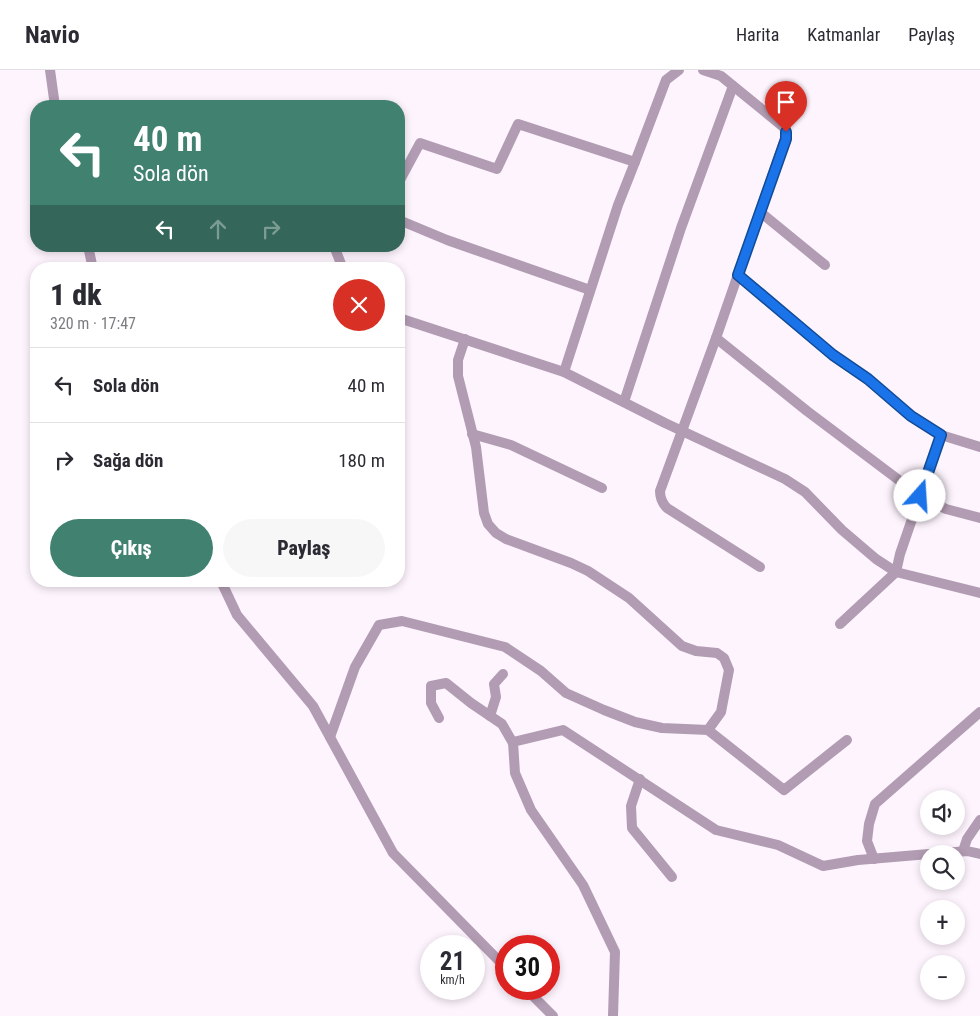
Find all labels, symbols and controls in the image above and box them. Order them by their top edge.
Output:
text: Navio [25,21,80,49]
text: Harita [736,24,779,45]
text: Katmanlar [807,24,880,45]
text: Paylaş [908,24,955,45]
pin [765,81,807,132]
icon: arrive [772,88,800,116]
text: 40 m [133,119,202,160]
icon: left [50,120,115,185]
text: Sola dön [133,161,209,186]
icon: left [151,215,179,243]
icon: ahead [204,215,232,243]
icon: right [257,215,285,243]
text: 1 dk [50,277,102,312]
button: close [333,279,385,331]
text: 320 m · 17:47 [50,314,136,333]
icon: left [50,371,78,399]
text: Sola dön [93,374,159,397]
text: 40 m [348,374,385,397]
icon: right [50,446,78,474]
text: Sağa dön [93,449,163,472]
text: 180 m [338,449,385,472]
position arrow [893,469,945,521]
button: Çıkış [50,519,213,577]
button: Paylaş [223,519,385,577]
map controls [920,790,965,1000]
button: sound [920,790,965,835]
button: search [920,845,965,890]
button: + [920,900,965,945]
speed limit sign: 30 [495,935,560,1000]
text: 21 [440,947,465,976]
button: − [920,955,965,1000]
text: km/h [440,973,465,987]

